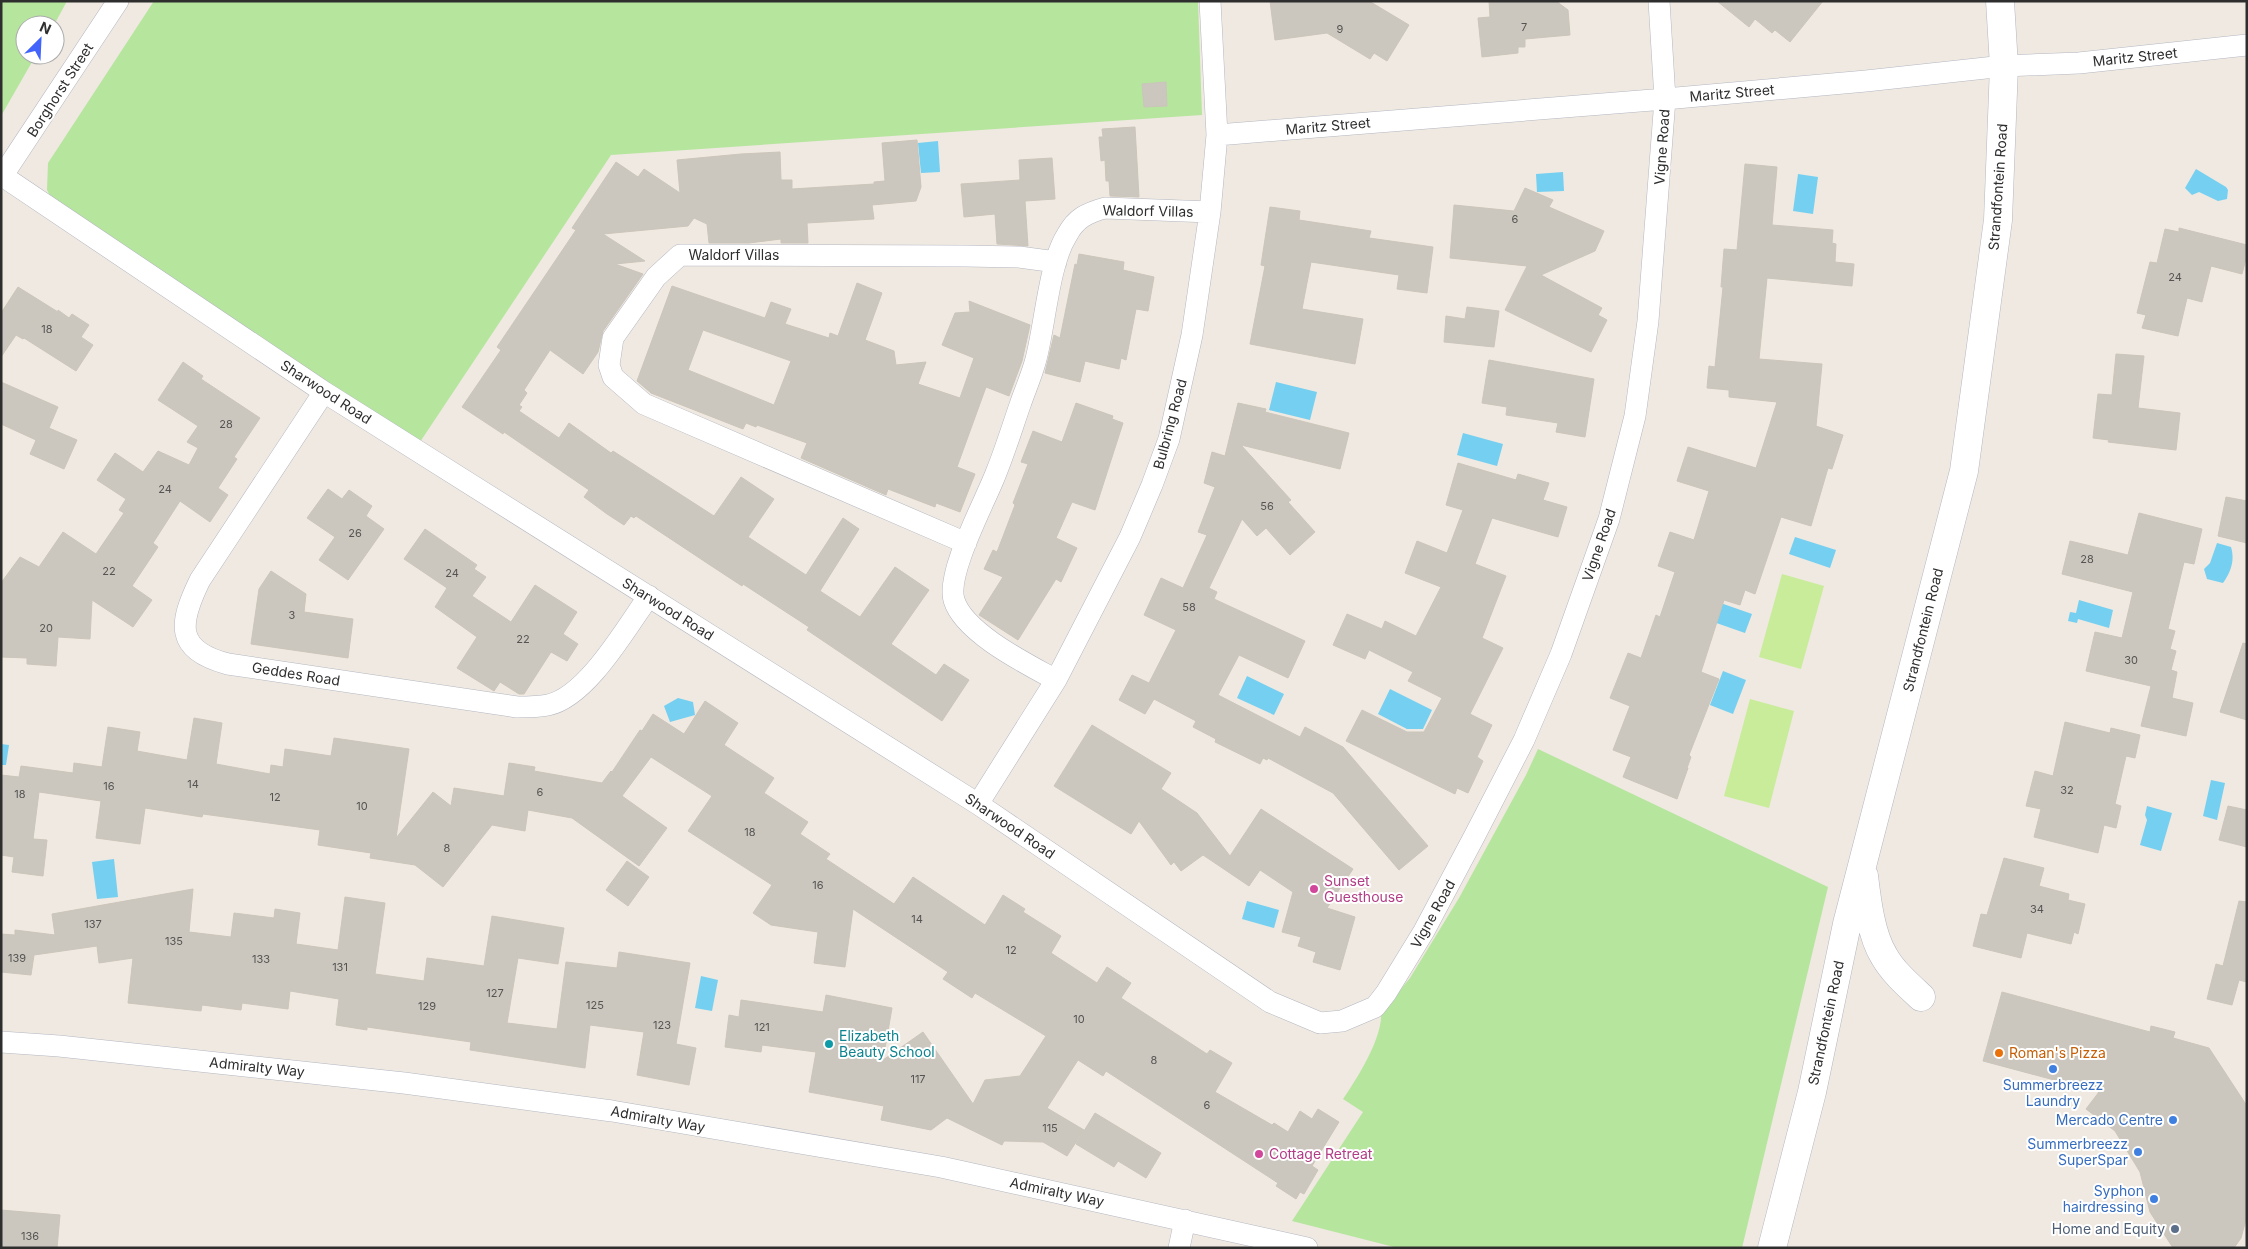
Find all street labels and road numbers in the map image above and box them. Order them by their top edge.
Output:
street label: Borghorst Street [23,39,96,140]
street label: Maritz Street [2092,44,2179,69]
street label: Maritz Street [1689,80,1776,105]
street label: Vigne Road [1650,109,1673,185]
street label: Maritz Street [1285,113,1372,138]
street label: Strandfontein Road [1985,123,2010,251]
street label: Waldorf Villas [1102,201,1194,220]
street label: Waldorf Villas [689,246,780,263]
street label: Sharwood Road [278,356,375,427]
street label: Bulbring Road [1149,377,1190,471]
street label: Vigne Road [1578,506,1619,583]
street label: Strandfontein Road [1899,566,1946,694]
street label: Sharwood Road [619,574,717,644]
street label: Geddes Road [251,658,341,689]
street label: Sharwood Road [962,789,1058,862]
street label: Vigne Road [1407,876,1458,951]
street label: Strandfontein Road [1804,959,1847,1087]
street label: Admiralty Way [208,1053,306,1080]
street label: Admiralty Way [609,1102,707,1135]
street label: Admiralty Way [1008,1173,1106,1210]

